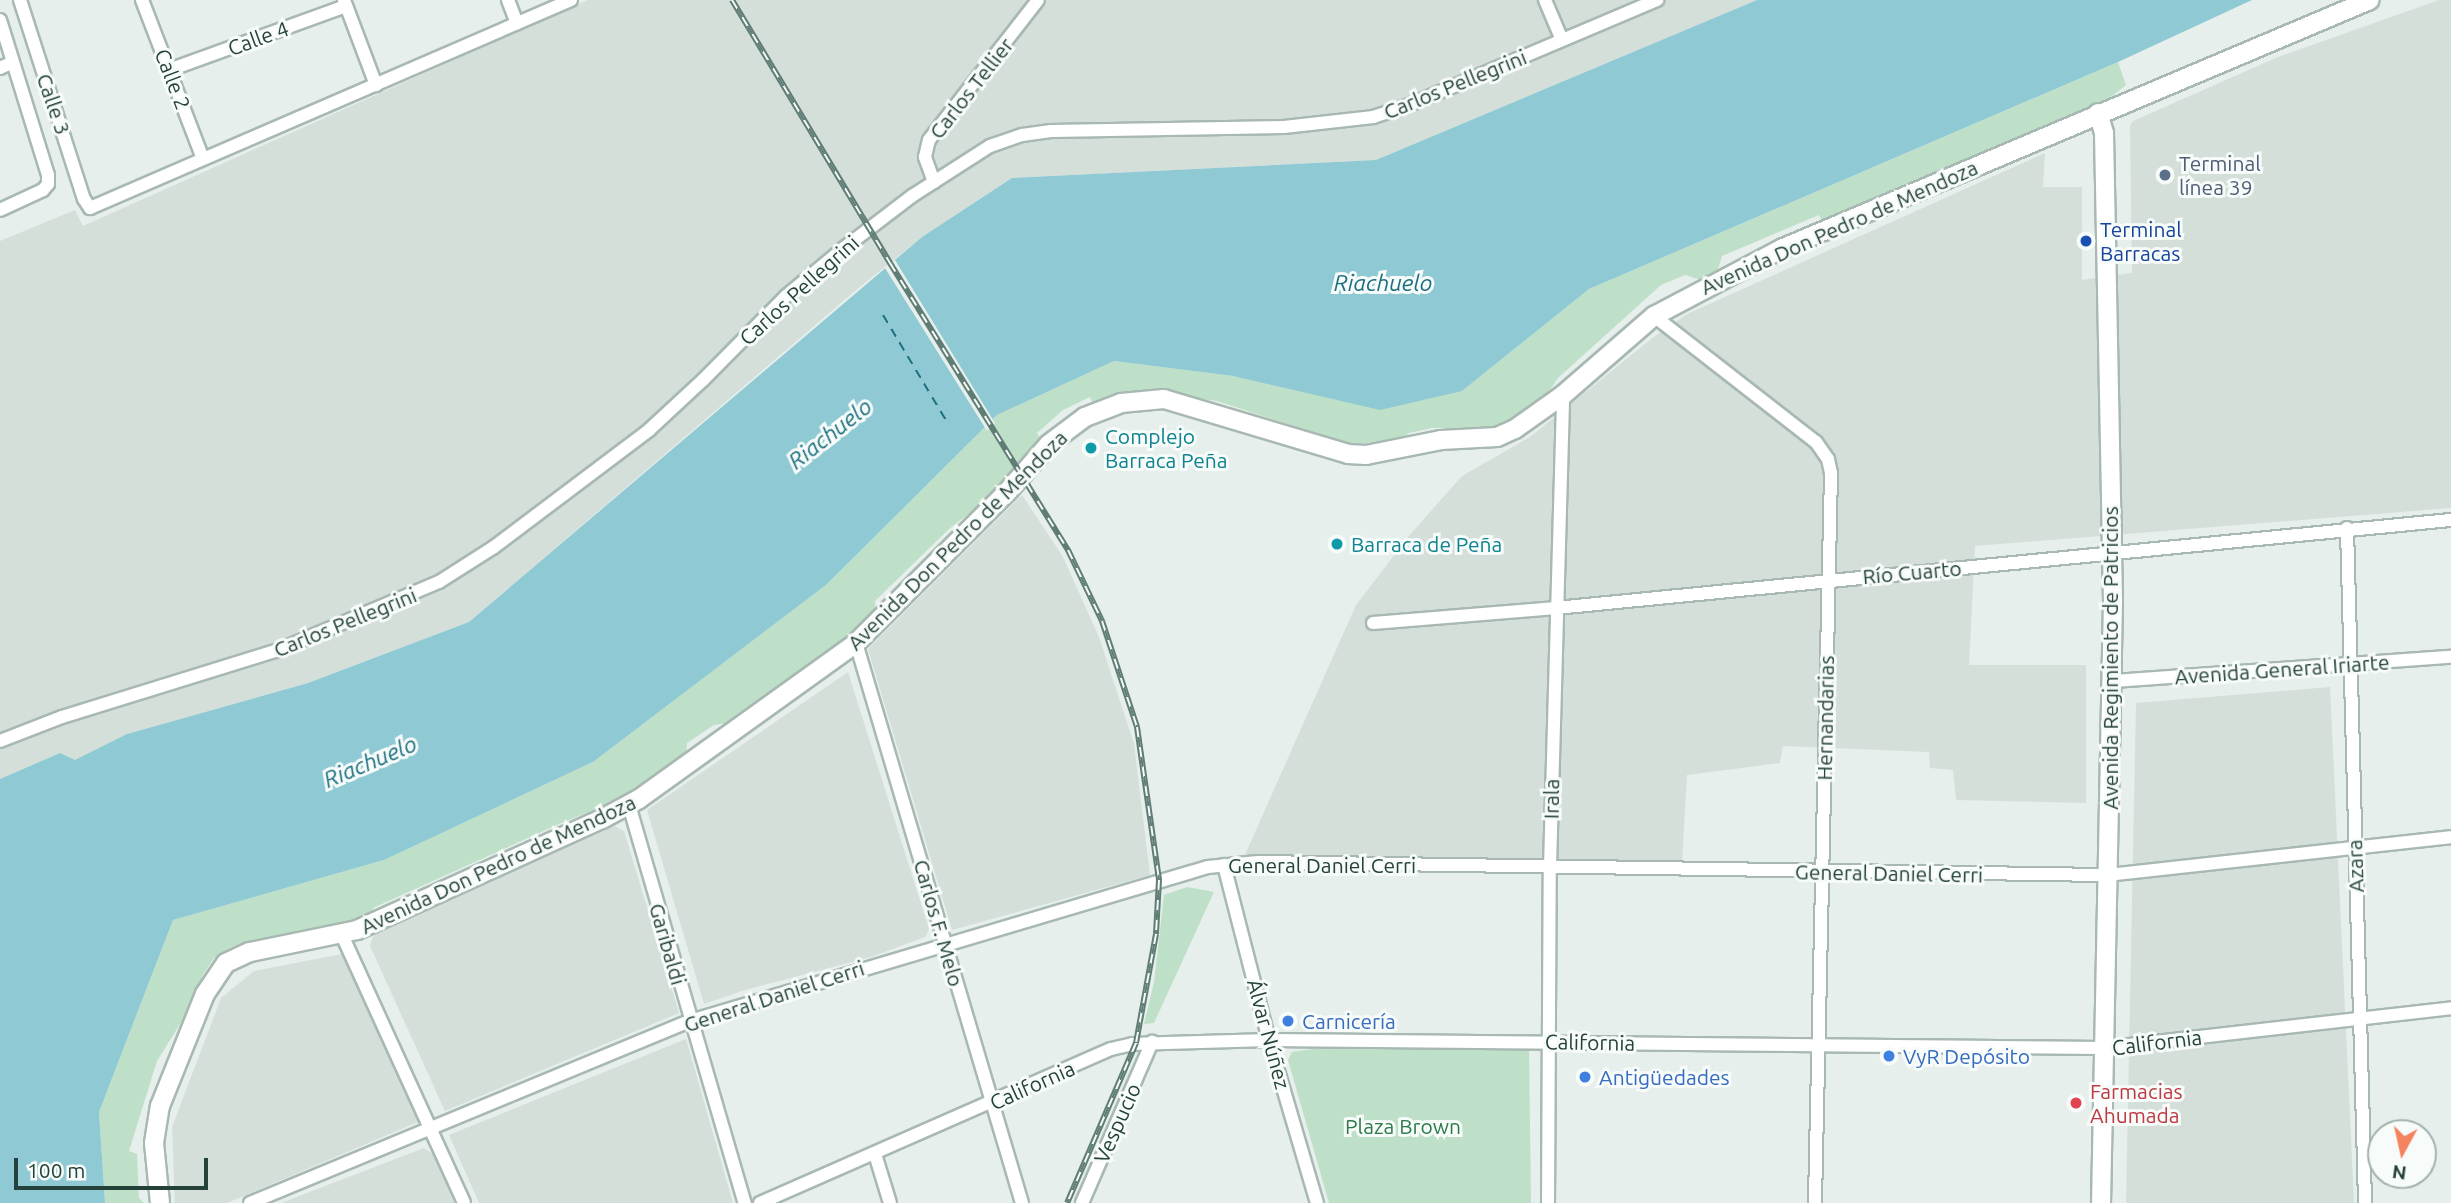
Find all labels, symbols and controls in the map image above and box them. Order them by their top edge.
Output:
street label: Calle 4 [224,15,292,61]
street label: Carlos Tellier [924,32,1018,144]
street label: Carlos Pellegrini [1380,44,1530,124]
street label: Calle 2 [150,45,196,113]
street label: Calle 3 [32,70,76,138]
place label: Terminal línea 39 [2179,150,2261,200]
street label: Avenida Don Pedro de Mendoza [1697,154,1981,300]
marker: Terminal línea 39 [2157,167,2173,183]
place label: Terminal Barracas [2100,216,2182,266]
street label: Carlos Pellegrini [734,230,864,350]
marker: Terminal Barracas [2078,233,2094,249]
water label: Riachuelo [1334,269,1432,297]
water label: Riachuelo [783,393,877,475]
place label: Complejo Barraca Peña [1105,423,1228,473]
street label: Avenida Don Pedro de Mendoza [842,425,1072,655]
marker: Complejo Barraca Peña [1083,440,1099,456]
street label: Avenida Regimiento de Patricios [2097,506,2123,810]
place label: Barraca de Peña [1351,531,1502,557]
marker: Barraca de Peña [1329,536,1345,552]
street label: Río Cuarto [1861,555,1963,589]
street label: Carlos Pellegrini [270,582,420,662]
street label: Avenida General Iriarte [2174,649,2390,689]
street label: Hernandarias [1811,655,1839,781]
water label: Riachuelo [319,730,421,794]
street label: Irala [1538,779,1564,819]
street label: Avenida Don Pedro de Mendoza [357,789,639,939]
street label: Azara [2341,839,2369,893]
street label: General Daniel Cerri [1228,852,1416,878]
street label: Carlos F. Melo [909,857,969,989]
street label: General Daniel Cerri [1795,859,1983,887]
street label: Garibaldi [644,900,692,988]
street label: General Daniel Cerri [681,955,867,1037]
street label: Álvar Núñez [1242,976,1296,1092]
place label: Carnicería [1302,1008,1396,1034]
marker: Carnicería [1280,1013,1296,1029]
street label: California [2111,1024,2203,1060]
street label: California [1545,1029,1635,1055]
place label: VyR Depósito [1903,1043,2030,1069]
marker: VyR Depósito [1881,1048,1897,1064]
street label: California [986,1055,1078,1115]
place label: Antigüedades [1599,1064,1730,1090]
marker: Antigüedades [1577,1069,1593,1085]
place label: Farmacias Ahumada [2090,1078,2183,1128]
street label: Vespucio [1088,1079,1146,1167]
marker: Farmacias Ahumada [2068,1095,2084,1111]
park label: Plaza Brown [1345,1113,1461,1139]
north arrow [2367,1119,2437,1189]
scale bar [18,1144,212,1188]
text: 100 m [27,1158,85,1182]
text: N [2391,1161,2408,1185]

